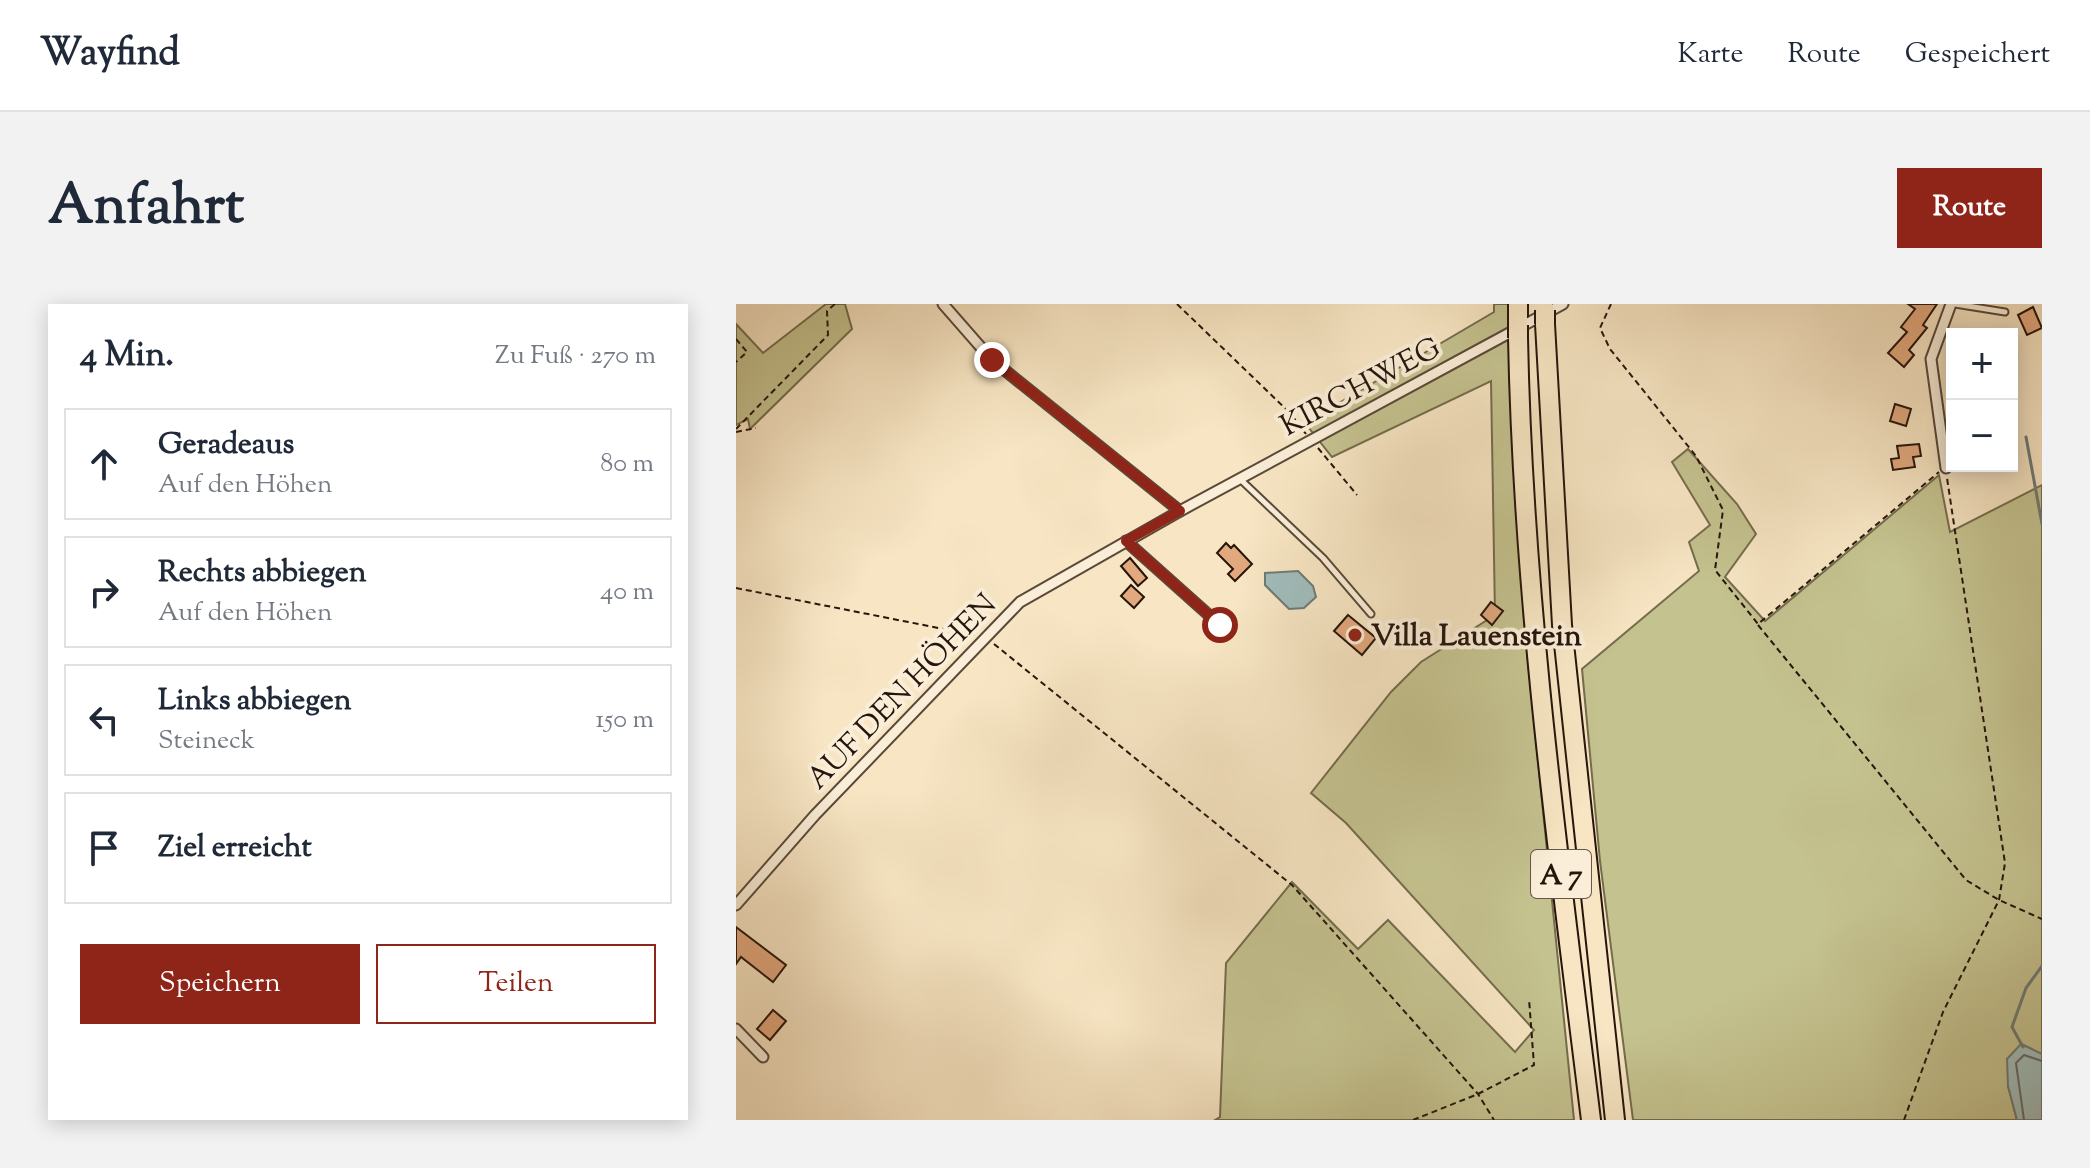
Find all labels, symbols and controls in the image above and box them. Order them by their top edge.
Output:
text: Wayfind [40,28,180,82]
text: Karte [1678,35,1743,75]
text: Route [1787,35,1861,75]
text: Gespeichert [1905,35,2050,75]
text: Anfahrt [48,168,244,249]
button: Route [1897,168,2042,248]
street label: KIRCHWEG [1273,328,1449,449]
map controls [1946,328,2018,472]
button: + [1946,328,2018,400]
text: 4 Min. [80,332,174,381]
text: Zu Fuß · 270 m [495,338,656,375]
route end [974,342,1010,378]
button: − [1946,400,2018,472]
text: Geradeaus [158,424,294,467]
icon: ahead [82,442,126,486]
text: 80 m [600,446,654,483]
text: Auf den Höhen [158,467,332,504]
text: Rechts abbiegen [158,552,366,595]
icon: right [82,570,126,614]
text: 40 m [600,574,654,611]
street label: AUF DEN HÖHEN [798,585,1008,800]
text: Auf den Höhen [158,595,332,632]
route start [1202,607,1238,643]
place label: Villa Lauenstein [1371,616,1582,659]
marker: Villa Lauenstein [1346,626,1364,644]
text: Links abbiegen [158,680,351,723]
icon: left [82,698,126,742]
text: 150 m [595,702,654,739]
text: Steineck [158,723,255,760]
icon: arrive [82,826,126,870]
text: Ziel erreicht [158,827,312,870]
road number: A 7 [1531,850,1591,898]
button: Speichern [80,944,360,1024]
button: Teilen [376,944,656,1024]

